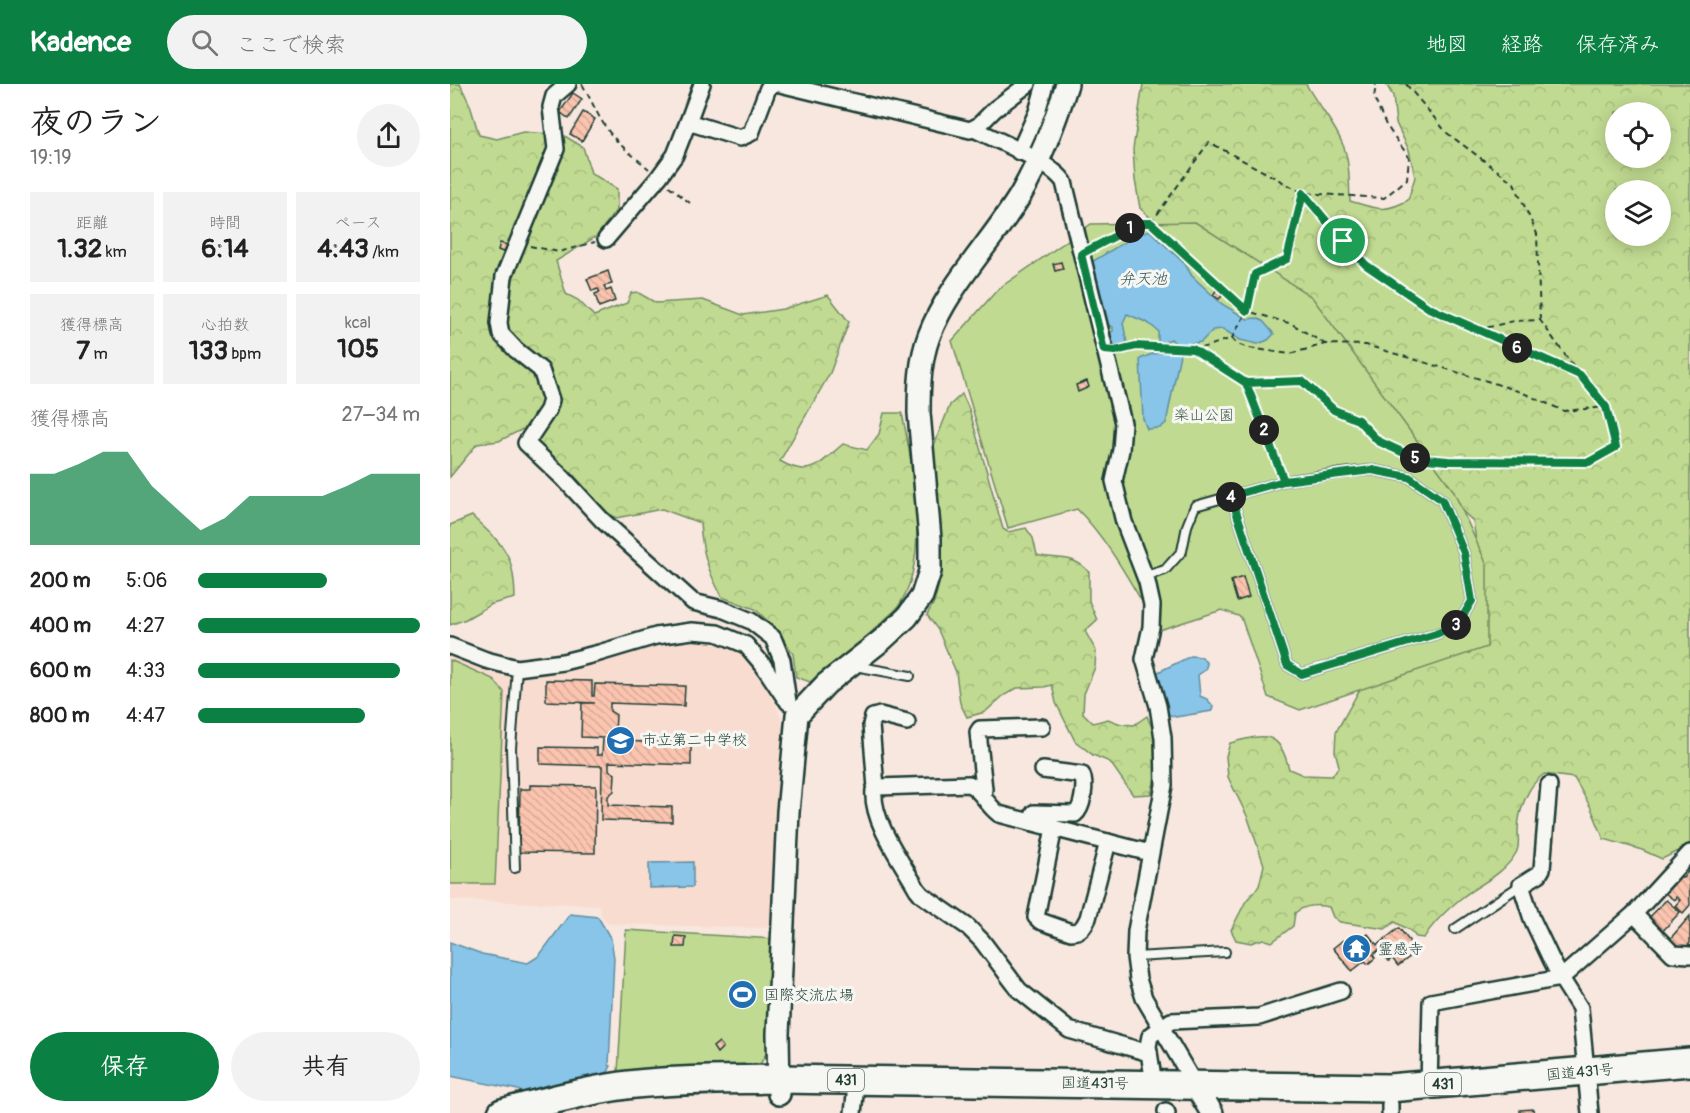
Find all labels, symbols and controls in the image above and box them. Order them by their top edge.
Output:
search box [167,15,587,69]
text: Kadence [30,25,131,60]
icon: search [188,26,221,59]
text: ここで検索 [236,31,346,59]
text: 地図 [1426,31,1468,58]
text: 経路 [1501,31,1543,58]
text: 保存済み [1576,31,1660,58]
text: 夜のラン [30,102,162,143]
map controls [1605,102,1671,246]
button: locate [1605,102,1671,168]
button: share [357,104,420,167]
text: 19:19 [30,145,72,170]
button: layers [1605,180,1671,246]
text: 距離 [76,213,108,233]
text: 時間 [209,213,241,233]
text: ペース [334,213,382,233]
pin: 1 [1115,213,1145,243]
pin [1317,215,1368,266]
text: 1 [1127,218,1133,238]
icon: arrive [1326,224,1359,257]
text: 1.32 [57,233,102,265]
text: 6:14 [201,233,249,265]
text: 4:43 [317,233,369,265]
text: km [102,242,127,262]
text: /km [369,242,399,262]
water label: 弁天池 [1119,269,1168,289]
text: kcal [345,313,371,333]
text: 獲得標高 [60,315,124,335]
text: 心拍数 [201,315,249,335]
text: 105 [337,333,379,365]
pin: 6 [1502,333,1532,363]
text: 7 [76,335,90,367]
text: 133 [189,335,228,367]
text: 6 [1512,338,1522,358]
text: m [90,344,108,364]
text: bpm [228,344,261,364]
text: 27–34 m [342,402,420,427]
text: 獲得標高 [30,406,110,431]
park label: 楽山公園 [1174,406,1234,425]
pin: 2 [1249,415,1279,445]
text: 2 [1260,420,1268,440]
pin: 5 [1400,443,1430,473]
text: 5 [1411,448,1419,468]
pin: 4 [1216,482,1246,512]
text: 4 [1226,487,1236,507]
text: 200 m [30,568,91,593]
text: 5:06 [126,568,167,593]
pin: 3 [1441,610,1471,640]
text: 400 m [30,613,91,638]
text: 4:27 [126,613,165,638]
text: 3 [1452,615,1460,635]
text: 600 m [30,658,91,683]
text: 4:33 [126,658,165,683]
text: 800 m [30,703,90,728]
text: 4:47 [126,703,165,728]
school or university icon: 市立第二中学校 [605,724,637,756]
place label: 市立第二中学校 [642,731,747,750]
temple icon: 霊感寺 [1341,933,1373,965]
place label: 霊感寺 [1378,940,1423,959]
sports icon: 国際交流広場 [727,979,759,1011]
place label: 国際交流広場 [764,986,854,1005]
button: 保存 [30,1032,219,1101]
button: 共有 [231,1032,420,1101]
street label: 国道431号 [1545,1060,1615,1085]
road number: 431 [828,1069,864,1091]
street label: 国道431号 [1061,1073,1129,1094]
road number: 431 [1425,1073,1461,1095]

